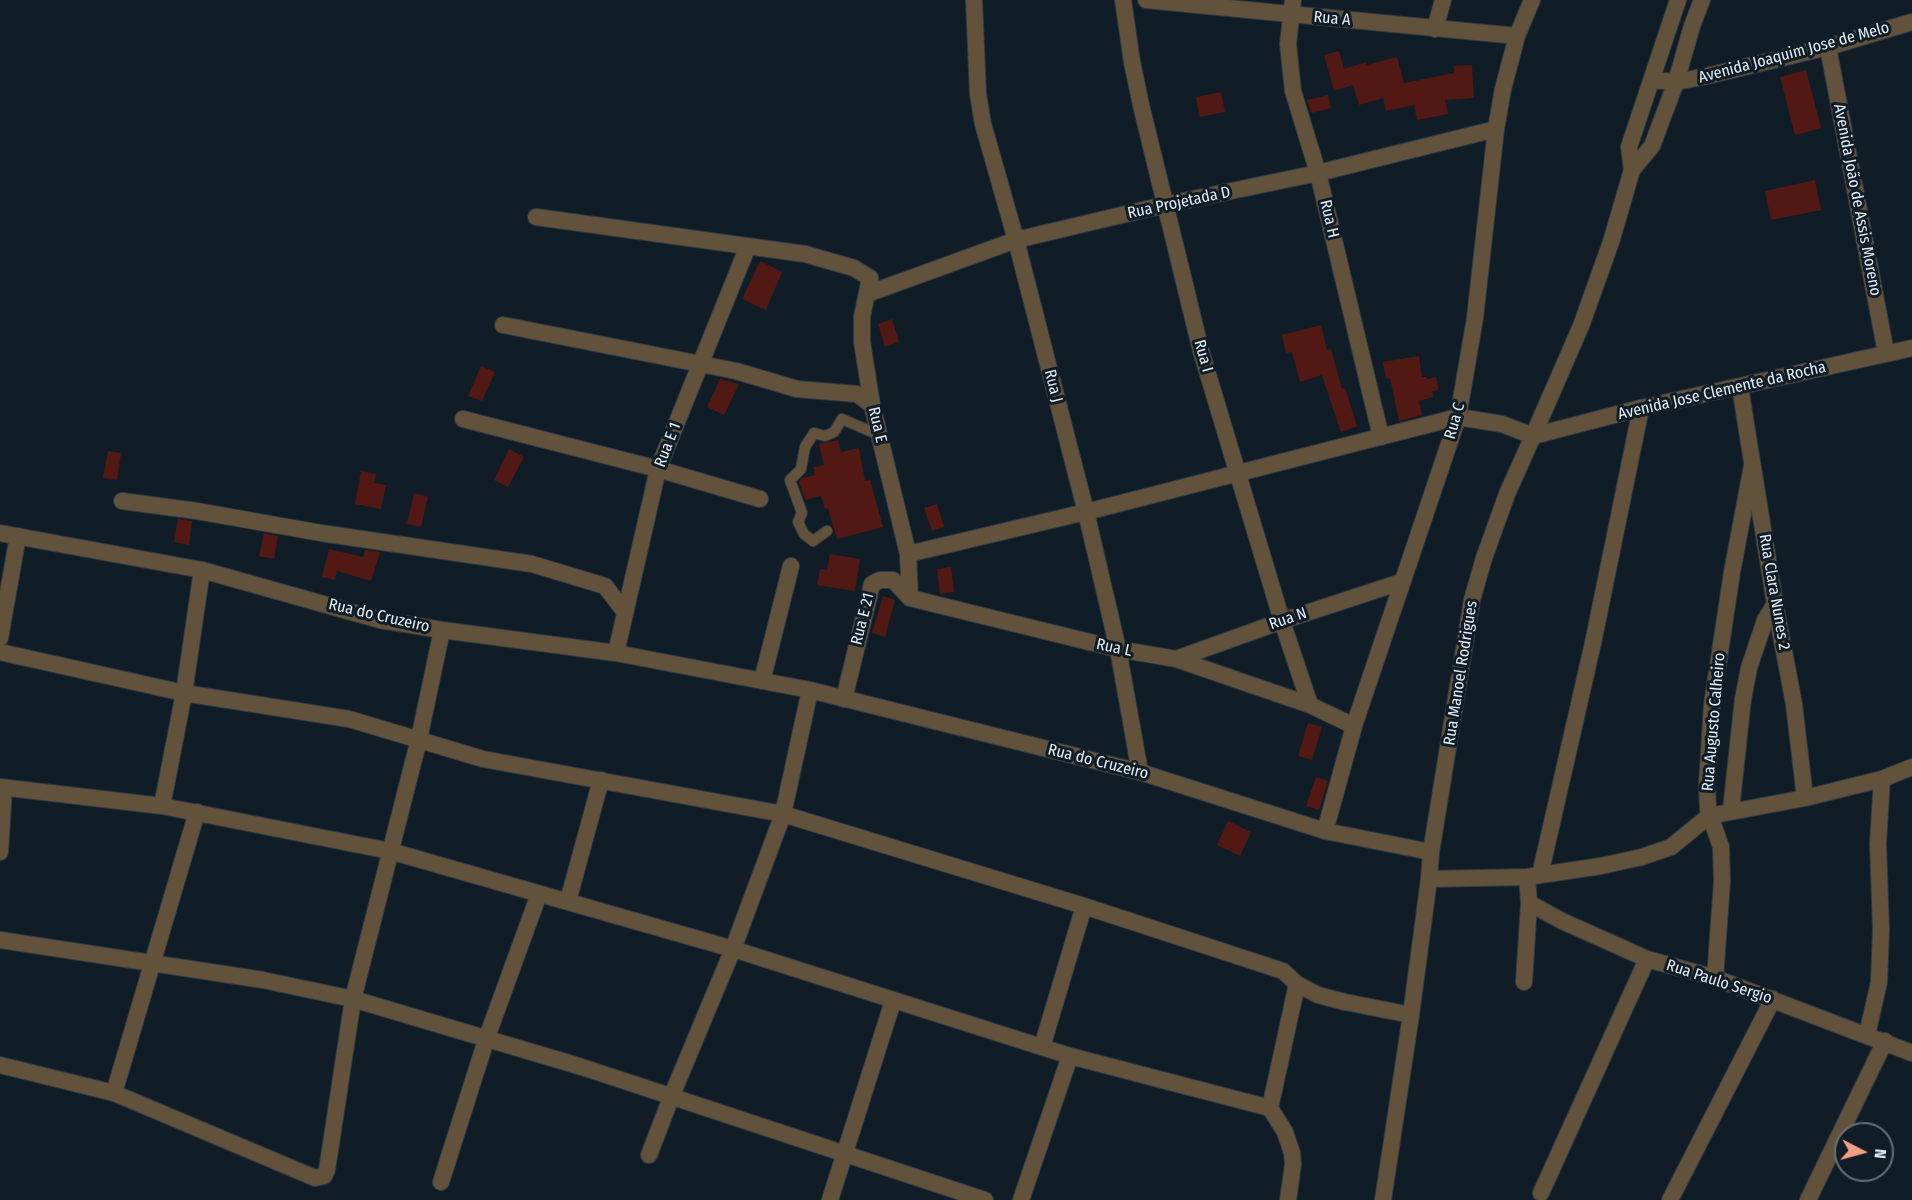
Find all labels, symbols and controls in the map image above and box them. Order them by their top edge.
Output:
street label: Rua A [1313,8,1351,30]
street label: Avenida Joaquim Jose de Melo [1696,18,1892,88]
street label: Avenida João de Assis Moreno [1829,102,1885,298]
street label: Rua Projetada D [1126,183,1232,223]
street label: Rua H [1315,198,1343,240]
street label: Rua I [1189,338,1217,374]
street label: Avenida Jose Clemente da Rocha [1616,358,1828,424]
street label: Rua J [1040,368,1066,404]
street label: Rua C [1441,401,1469,441]
street label: Rua E [864,405,890,445]
street label: Rua E 1 [651,420,685,470]
street label: Rua Clara Nunes 2 [1754,533,1794,651]
street label: Rua E 21 [847,591,879,647]
street label: Rua do Cruzeiro [327,595,431,637]
street label: Rua Manoel Rodrigues [1440,599,1482,747]
street label: Rua N [1267,604,1309,634]
street label: Rua L [1095,635,1133,661]
street label: Rua Augusto Calheiro [1698,652,1730,792]
street label: Rua do Cruzeiro [1046,740,1150,784]
street label: Rua Paulo Sergio [1664,956,1774,1008]
north arrow [1834,1122,1894,1182]
text: N [1870,1148,1890,1159]

